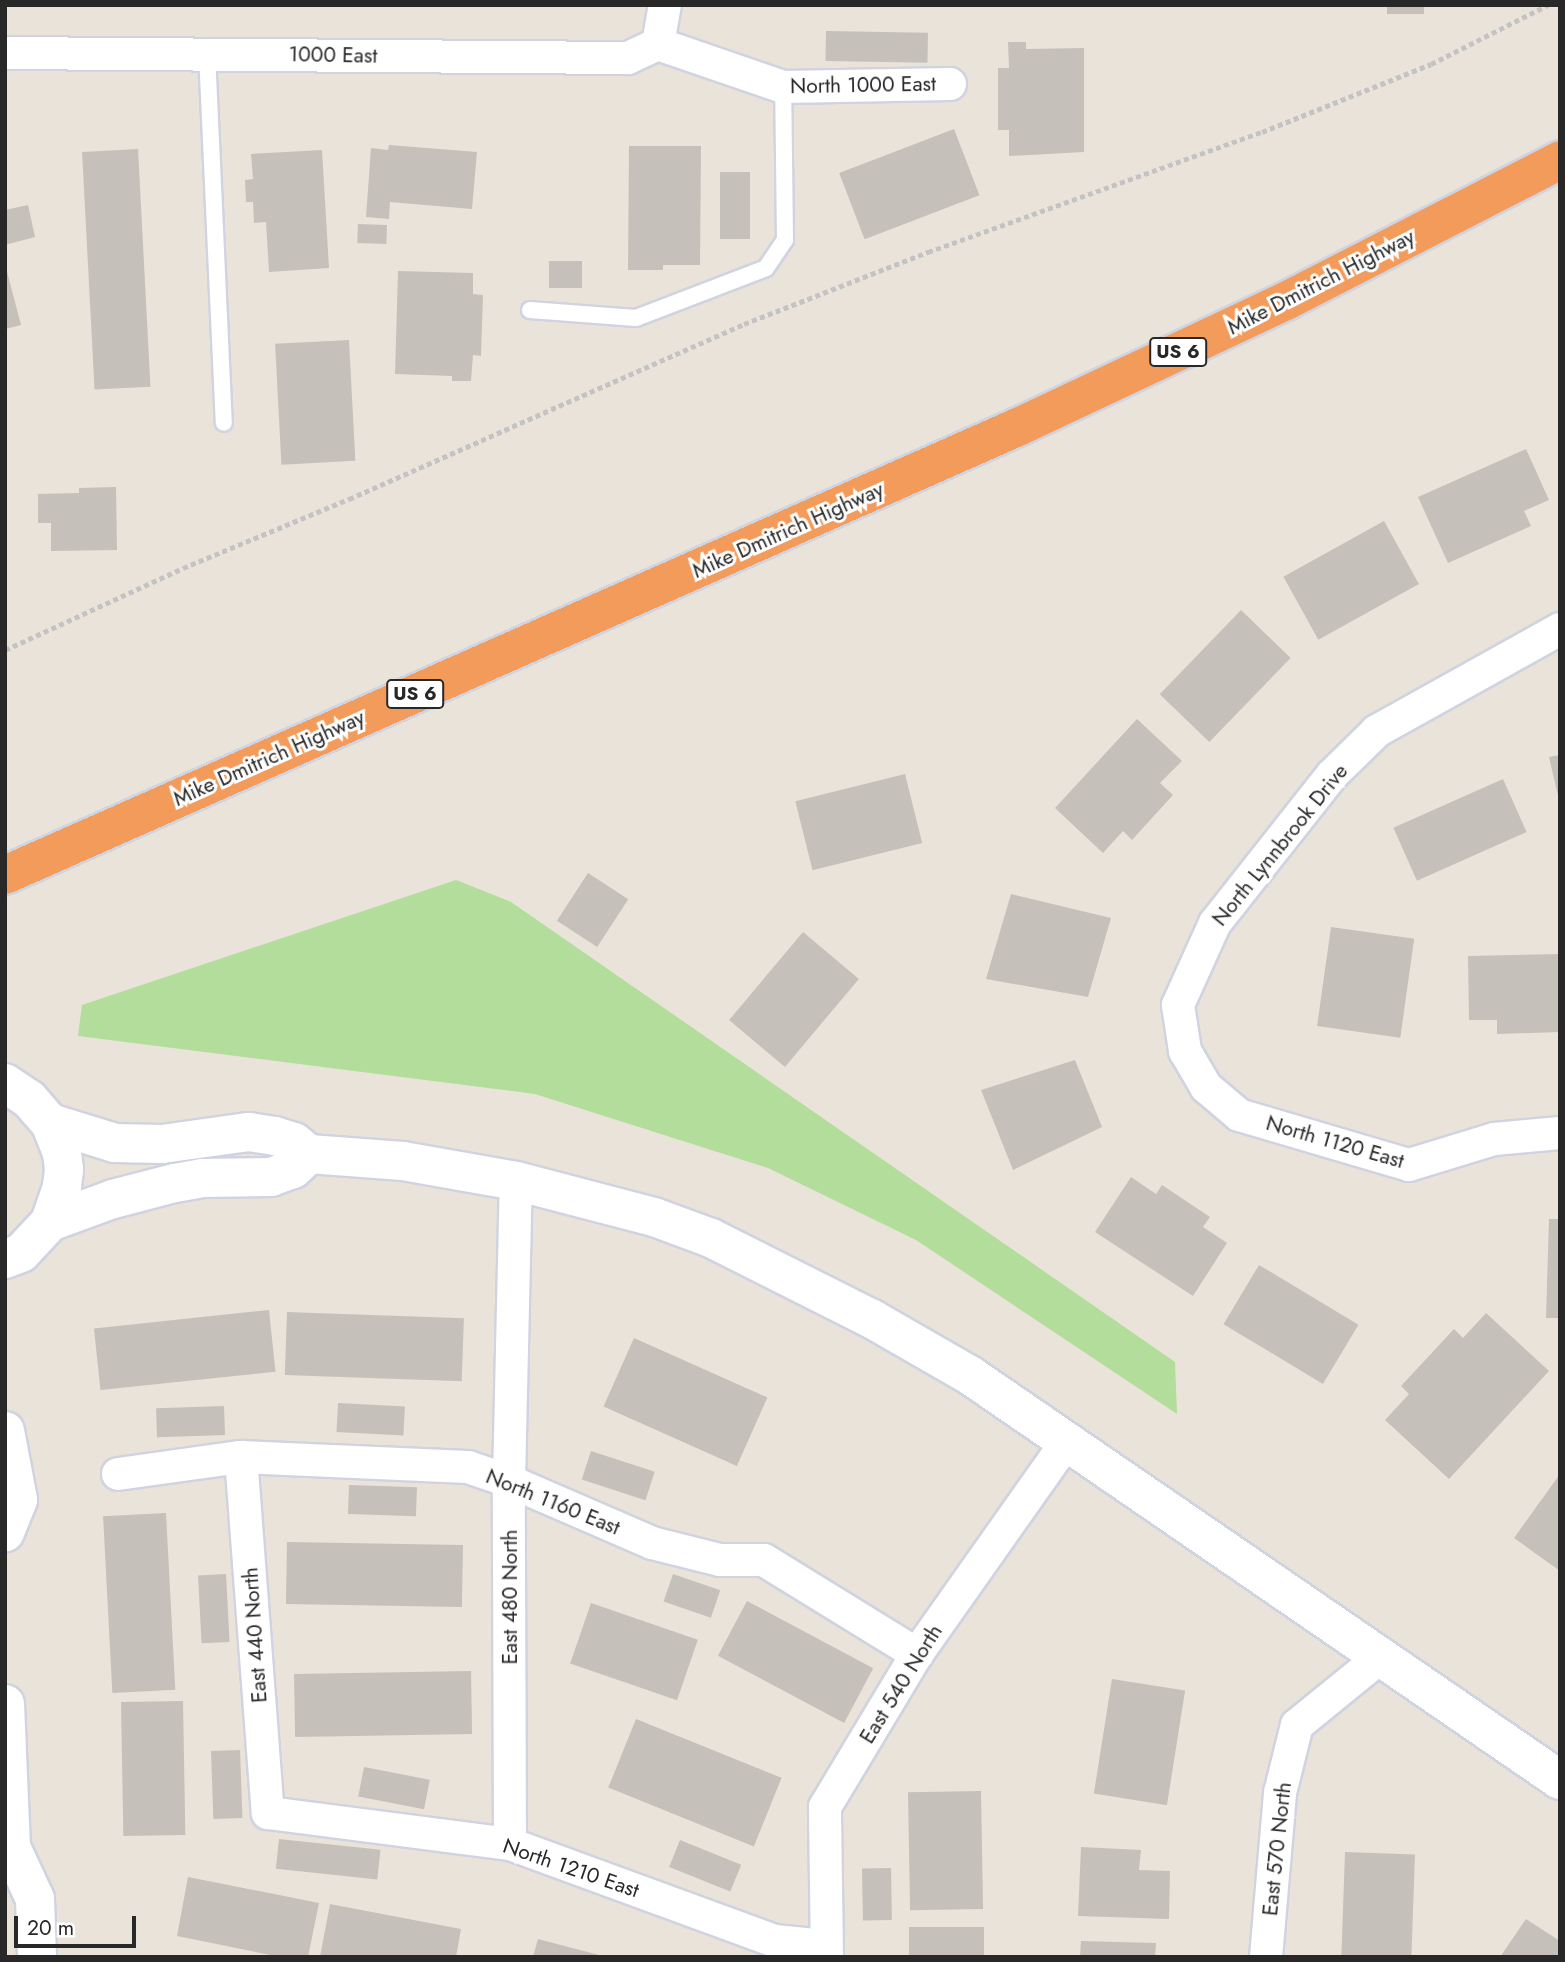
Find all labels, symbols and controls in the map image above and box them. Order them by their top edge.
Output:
street label: 1000 East [288,42,378,68]
street label: North 1000 East [790,71,936,99]
street label: Mike Dmitrich Highway [1223,224,1419,340]
road number: US 6 [1148,336,1208,368]
street label: Mike Dmitrich Highway [689,476,887,584]
road number: US 6 [385,678,445,709]
street label: Mike Dmitrich Highway [170,704,368,812]
street label: North Lynnbrook Drive [1207,759,1353,931]
street label: North 1120 East [1263,1110,1407,1174]
street label: North 1160 East [482,1464,624,1540]
street label: East 480 North [497,1529,523,1665]
street label: East 440 North [238,1566,272,1704]
street label: East 540 North [854,1620,948,1748]
street label: East 570 North [1257,1781,1297,1917]
street label: North 1210 East [500,1833,642,1903]
scale bar [18,1902,140,1946]
text: 20 m [27,1913,74,1943]

